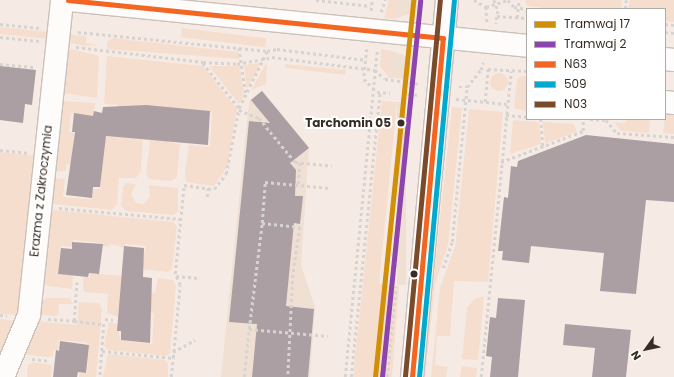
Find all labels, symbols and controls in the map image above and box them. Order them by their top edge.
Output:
legend [526,8,666,120]
text: Tramwaj 17 [564,15,630,32]
text: Tramwaj 2 [564,35,626,52]
text: N63 [564,55,587,72]
text: 509 [564,75,587,92]
text: N03 [564,95,587,112]
place label: Tarchomin 05 [305,116,391,130]
marker: Tarchomin 05 [394,116,408,130]
street label: Erazma z Zakroczymia [27,124,55,258]
unlabelled marker [409,269,419,279]
north arrow [626,329,666,369]
text: N [627,348,645,363]

